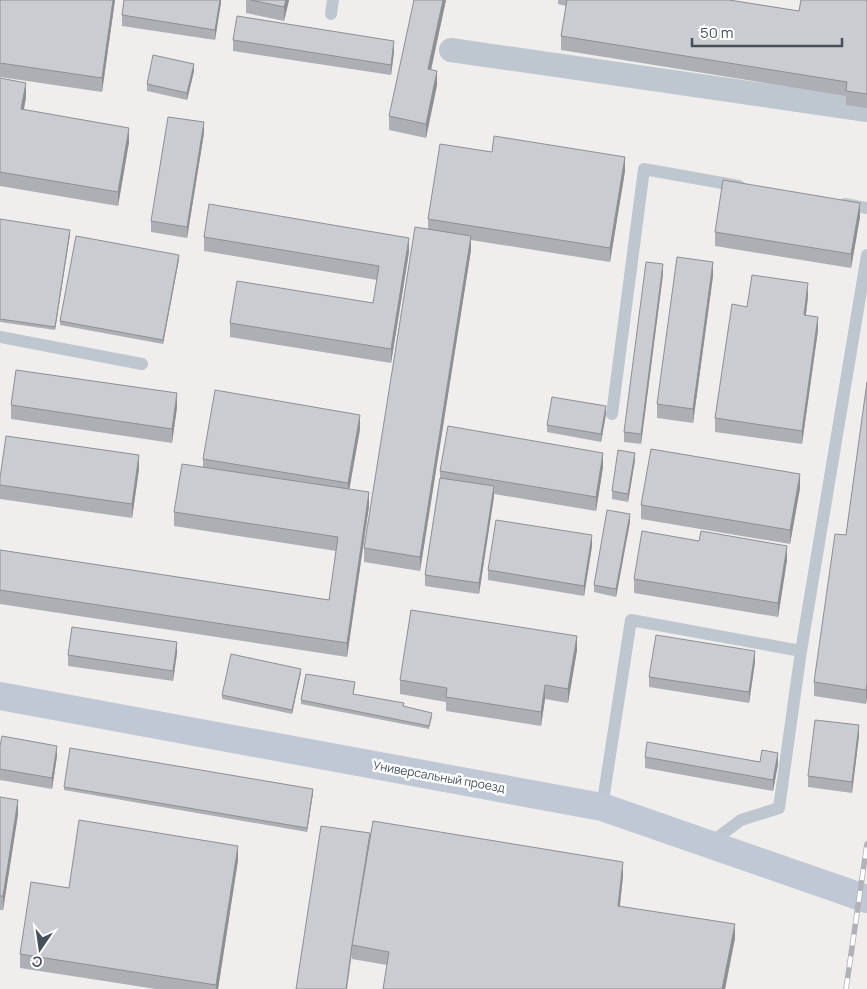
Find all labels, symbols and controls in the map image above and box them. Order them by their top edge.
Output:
scale bar [692,15,842,47]
text: 50 m [700,22,734,43]
street label: Универсальный проезд [372,757,506,796]
north arrow [15,924,65,974]
text: С [30,952,44,973]

